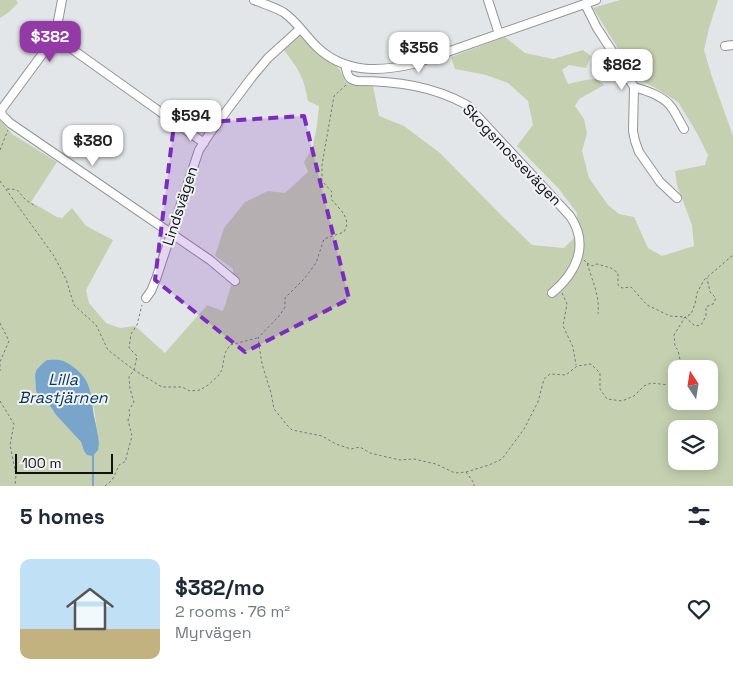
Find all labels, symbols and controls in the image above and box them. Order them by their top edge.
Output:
pin: $382 [20,20,80,63]
text: $382 [31,26,69,47]
pin: $356 [389,32,449,74]
text: $356 [400,37,438,58]
pin: $862 [592,48,652,91]
text: $862 [603,54,641,75]
pin: $594 [161,100,221,142]
street label: Skogsmossevägen [459,100,566,210]
text: $594 [171,105,211,126]
pin: $380 [63,124,123,167]
text: $380 [73,130,113,151]
street label: Lindsvägen [158,164,201,248]
north arrow [668,360,718,410]
map controls [668,360,718,470]
water label: Lilla Brastjärnen [18,369,109,408]
button: layers [668,420,718,470]
scale bar [15,451,112,474]
text: 100 m [22,454,61,472]
icon: filters [685,502,713,530]
text: 5 homes [20,503,105,530]
text: $382/mo [175,574,265,601]
icon: home [60,579,120,639]
icon: heart [685,595,713,623]
text: 2 rooms · 76 m² [175,601,290,622]
text: Myrvägen [175,622,252,643]

